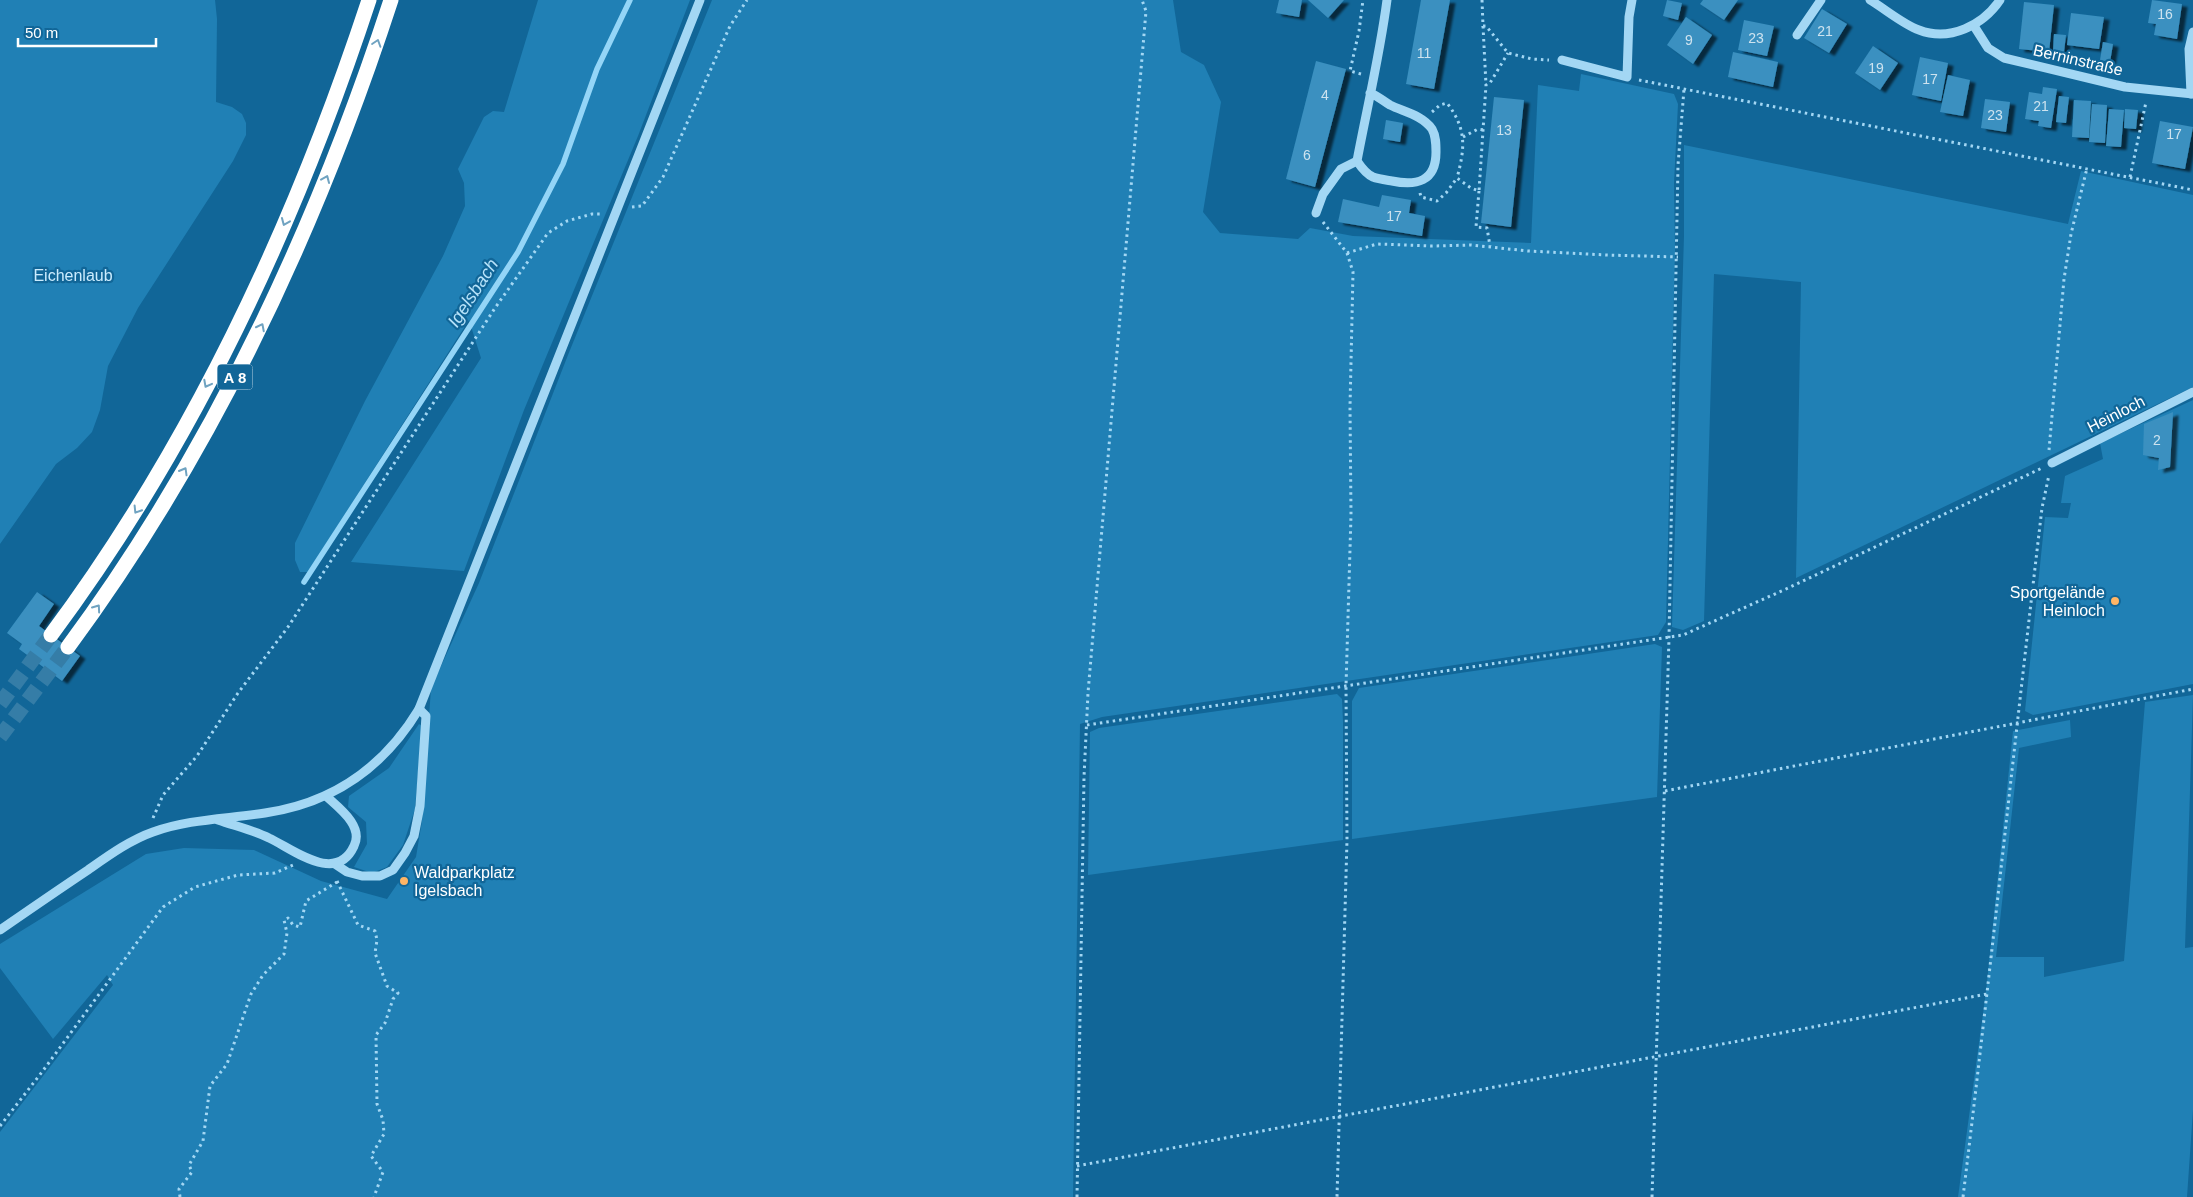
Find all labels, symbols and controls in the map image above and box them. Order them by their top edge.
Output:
house number: 16 [2157,6,2173,22]
scale bar [18,15,155,47]
house number: 21 [1817,23,1833,39]
text: 50 m [25,24,58,41]
house number: 23 [1748,30,1764,46]
house number: 9 [1685,32,1693,48]
one-way arrow [371,39,381,48]
street label: Berninstraße [2031,41,2125,79]
house number: 11 [1417,45,1431,61]
house number: 19 [1868,60,1884,76]
house number: 17 [1922,71,1938,87]
house number: 4 [1321,87,1329,103]
house number: 21 [2033,98,2049,114]
house number: 23 [1987,107,2003,123]
house number: 13 [1496,122,1512,138]
house number: 17 [2166,126,2182,142]
house number: 6 [1303,147,1311,163]
one-way arrow [320,175,331,184]
house number: 17 [1386,208,1402,224]
one-way arrow [281,217,292,226]
water label: Igelsbach [444,255,502,331]
park label: Eichenlaub [33,267,113,284]
one-way arrow [255,324,265,333]
road number: A 8 [218,364,252,390]
one-way arrow [204,379,214,388]
street label: Heinloch [2084,392,2148,436]
house number: 2 [2153,432,2161,448]
one-way arrow [178,467,188,476]
one-way arrow [134,504,144,513]
place label: Sportgelände Heinloch [2010,584,2105,619]
marker: Sportgelände Heinloch [2109,595,2121,607]
one-way arrow [91,604,100,614]
place label: Waldparkplatz Igelsbach [414,864,515,899]
marker: Waldparkplatz Igelsbach [398,875,410,887]

